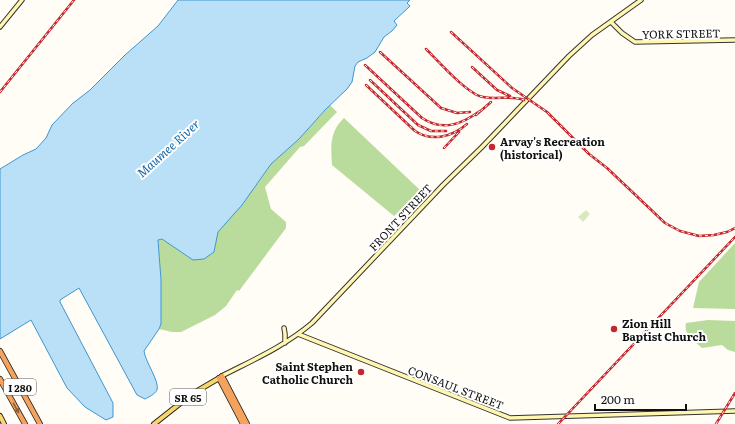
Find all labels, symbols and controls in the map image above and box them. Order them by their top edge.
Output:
street label: YORK STREET [642,24,720,42]
water label: Maumee River [133,115,204,181]
place label: Arvay's Recreation (historical) [500,133,605,162]
marker: Arvay's Recreation (historical) [487,142,497,152]
street label: FRONT STREET [365,180,435,254]
place label: Zion Hill Baptist Church [622,315,707,344]
marker: Zion Hill Baptist Church [609,324,619,334]
place label: Saint Stephen Catholic Church [262,358,353,387]
street label: CONSAUL STREET [406,361,506,413]
marker: Saint Stephen Catholic Church [356,367,366,377]
road number: I 280 [4,379,36,395]
scale bar [595,386,686,412]
road number: SR 65 [170,389,206,405]
text: 200 m [601,390,635,408]
one-way arrow [13,402,20,414]

